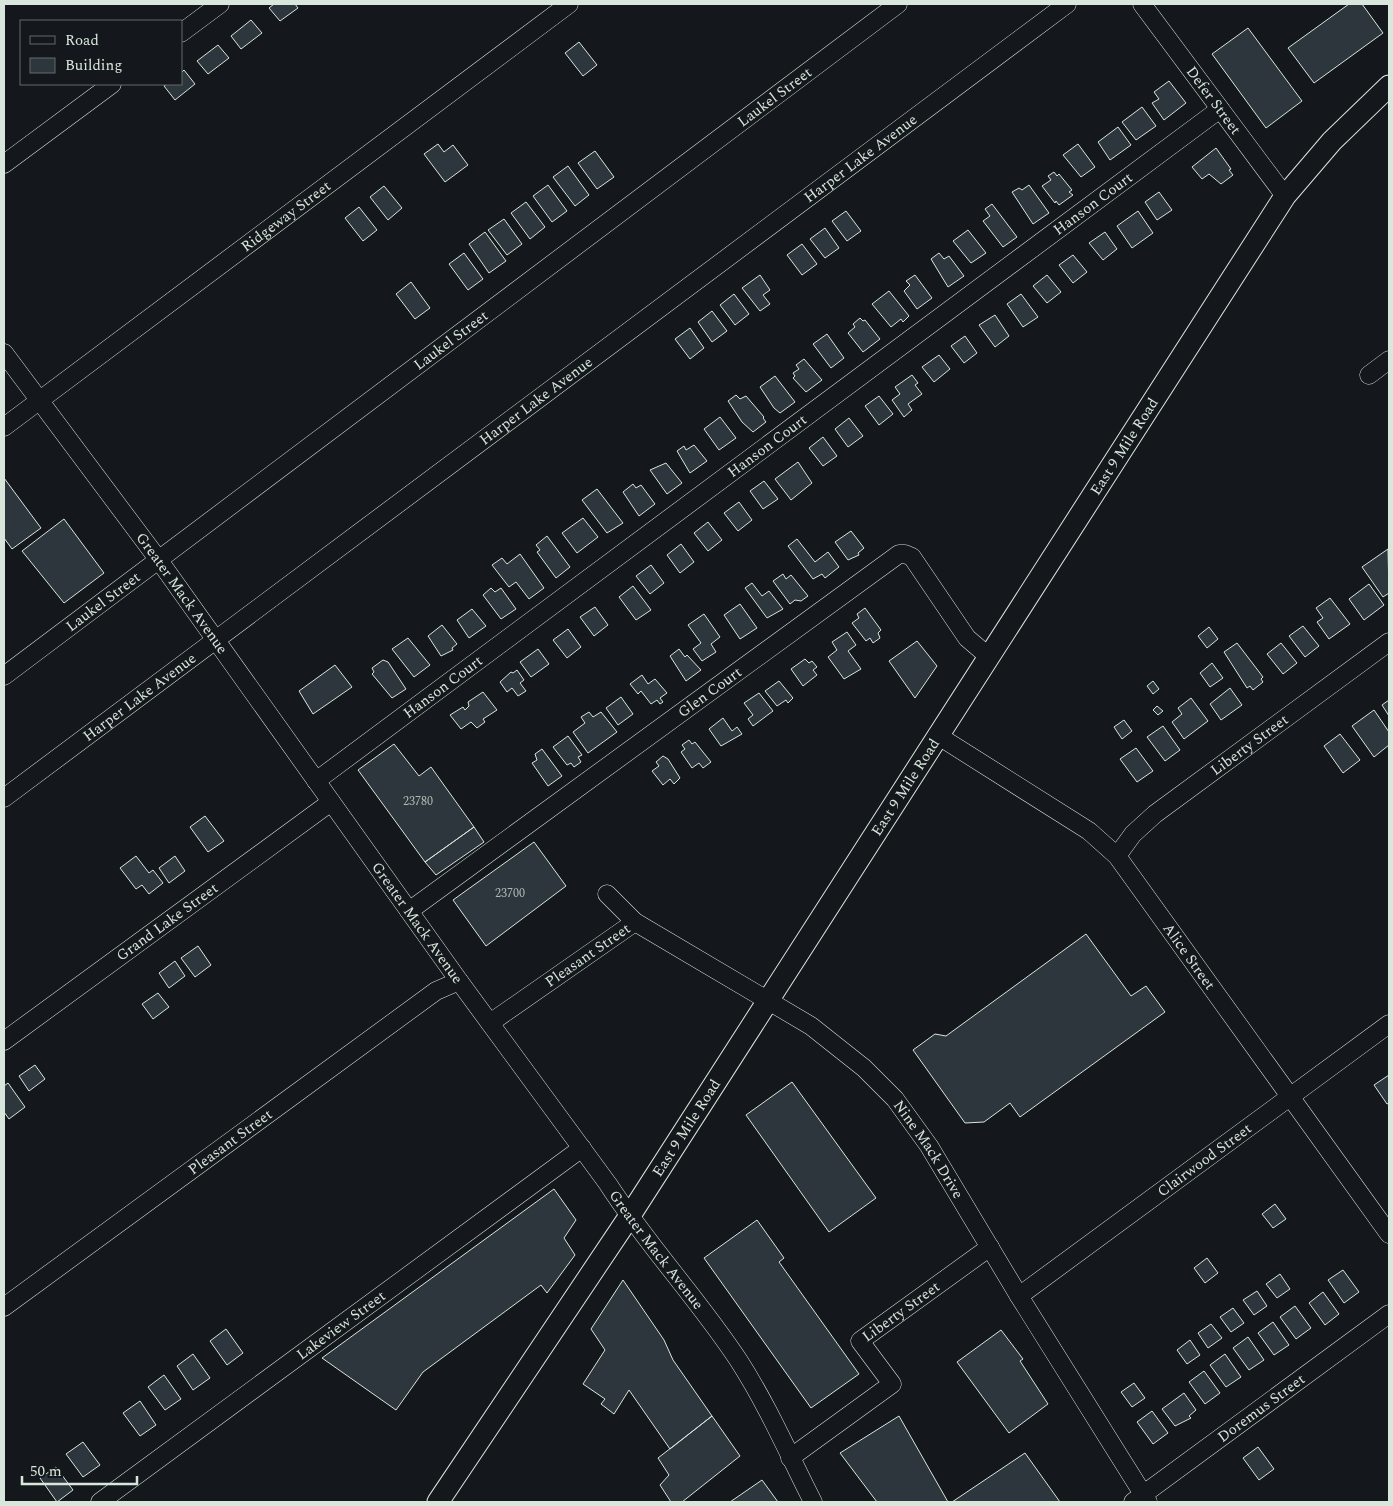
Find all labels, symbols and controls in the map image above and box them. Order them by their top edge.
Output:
legend [20,20,182,85]
text: Road [65,29,99,52]
text: Building [65,54,122,77]
street label: Laukel Street [732,61,817,132]
street label: Defer Street [1180,61,1247,139]
street label: Harper Lake Avenue [799,108,922,208]
street label: Hanson Court [1048,166,1137,241]
street label: Ridgeway Street [236,175,336,257]
street label: Laukel Street [409,304,493,376]
street label: Harper Lake Avenue [474,351,598,451]
street label: East 9 Mile Road [1084,393,1164,500]
street label: Hanson Court [722,408,812,483]
street label: Greater Mack Avenue [130,527,234,659]
street label: Laukel Street [61,566,145,637]
street label: Harper Lake Avenue [78,647,201,747]
street label: Hanson Court [398,649,487,724]
street label: Glen Court [673,661,747,723]
street label: Liberty Street [1206,708,1293,781]
street label: East 9 Mile Road [865,734,945,841]
house number: 23780 [403,792,433,811]
street label: Greater Mack Avenue [366,857,469,988]
street label: Grand Lake Street [111,877,223,967]
house number: 23700 [495,884,525,903]
street label: Pleasant Street [540,917,635,993]
street label: Alice Street [1157,918,1221,995]
street label: East 9 Mile Road [646,1074,726,1181]
street label: Nine Mack Drive [888,1095,970,1203]
street label: Pleasant Street [183,1103,277,1180]
street label: Clairwood Street [1152,1117,1256,1202]
street label: Greater Mack Avenue [603,1185,710,1314]
street label: Liberty Street [857,1275,945,1348]
street label: Lakeview Street [292,1284,390,1366]
street label: Doremus Street [1212,1368,1310,1448]
scale bar [22,1454,138,1486]
text: 50 m [30,1460,62,1483]

